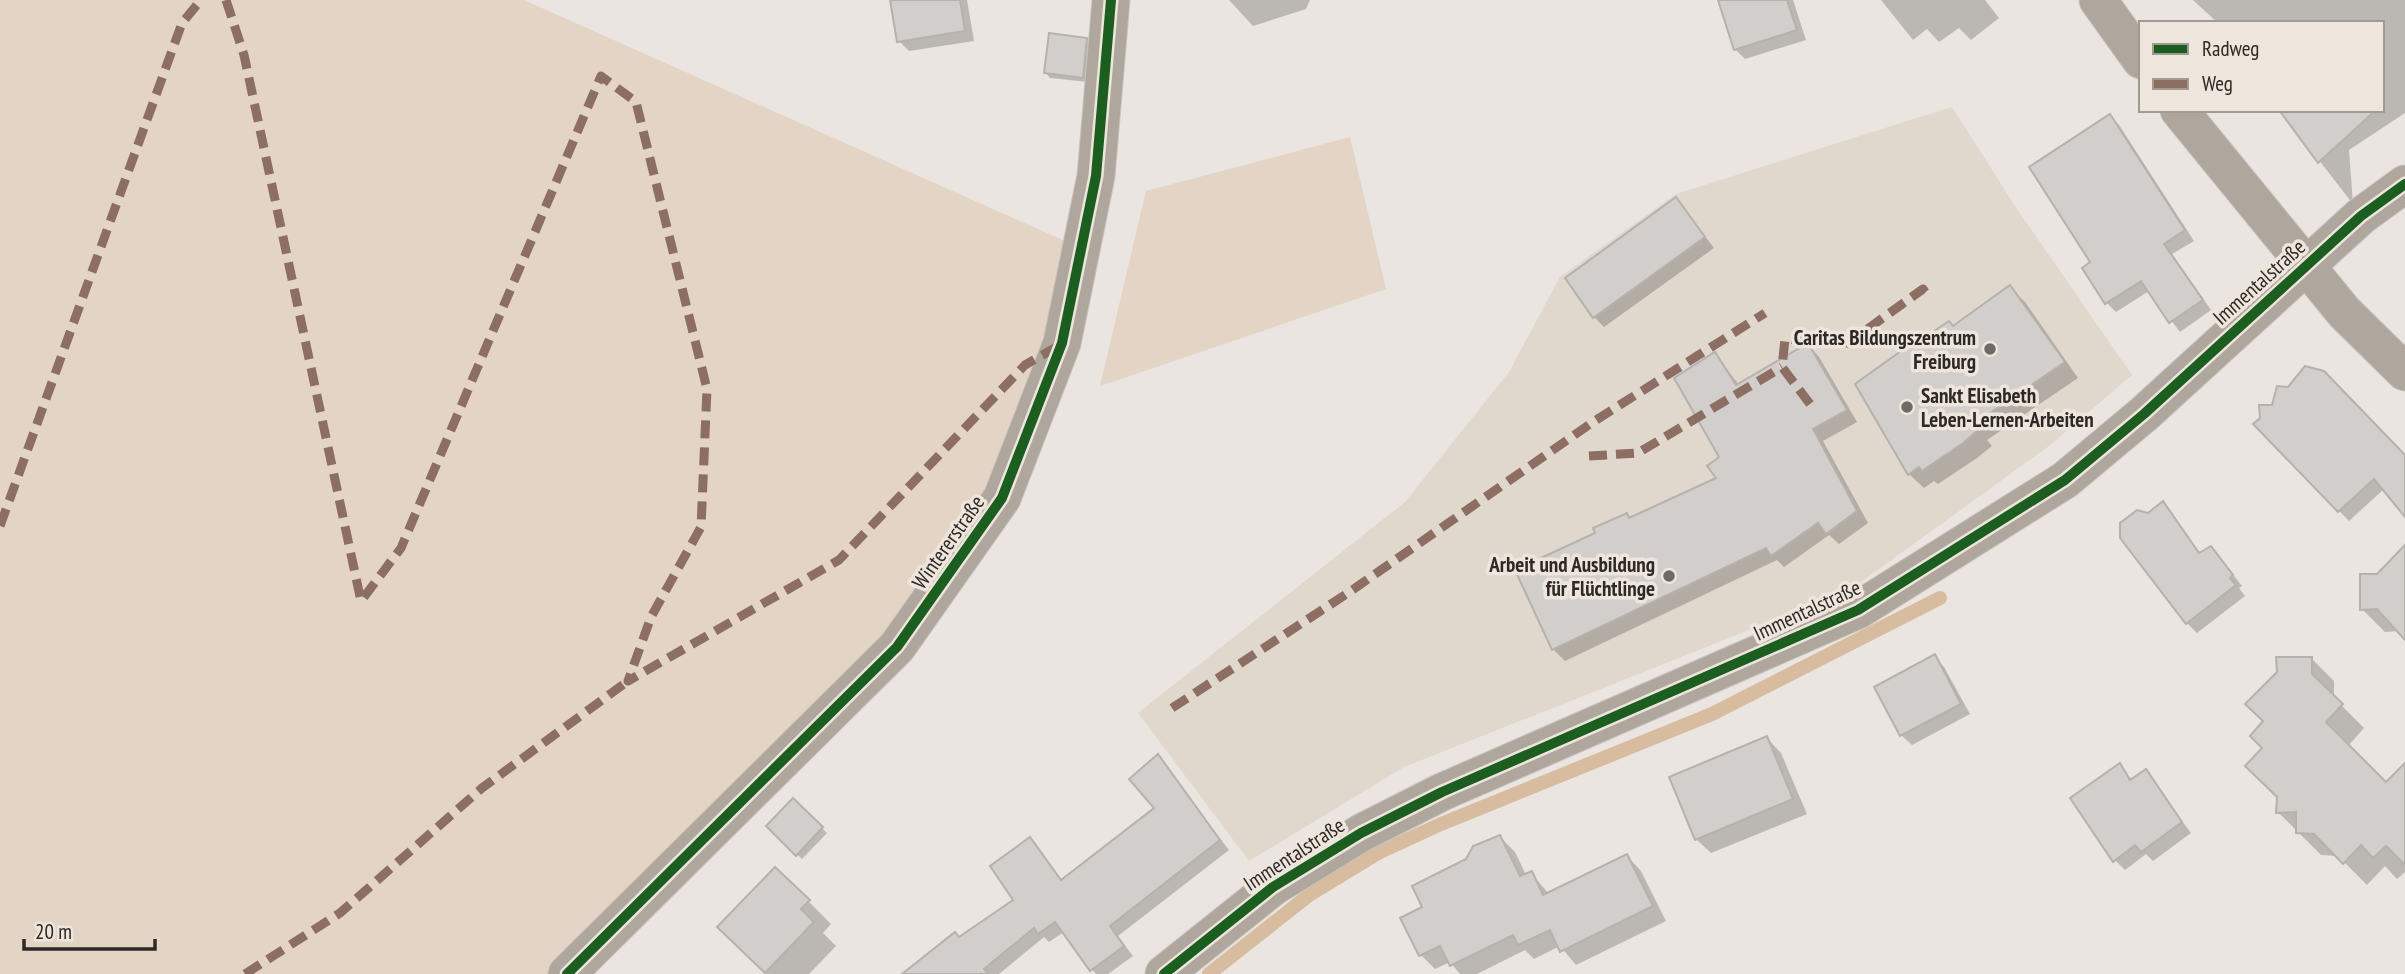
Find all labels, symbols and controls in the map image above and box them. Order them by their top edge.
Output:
legend [2139,21,2384,112]
text: Radweg [2202,35,2259,62]
text: Weg [2202,70,2233,97]
street label: Immentalstraße [2207,233,2311,331]
place label: Caritas Bildungszentrum Freiburg [1794,324,1976,375]
marker: Caritas Bildungszentrum Freiburg [1982,341,1998,357]
place label: Sankt Elisabeth Leben-Lernen-Arbeiten [1921,382,2094,433]
marker: Sankt Elisabeth Leben-Lernen-Arbeiten [1899,399,1915,415]
street label: Wintererstraße [906,490,990,594]
place label: Arbeit und Ausbildung für Flüchtlinge [1488,551,1655,602]
marker: Arbeit und Ausbildung für Flüchtlinge [1661,568,1677,584]
street label: Immentalstraße [1749,573,1865,647]
street label: Immentalstraße [1238,811,1350,897]
scale bar [24,908,156,952]
text: 20 m [35,918,72,945]

